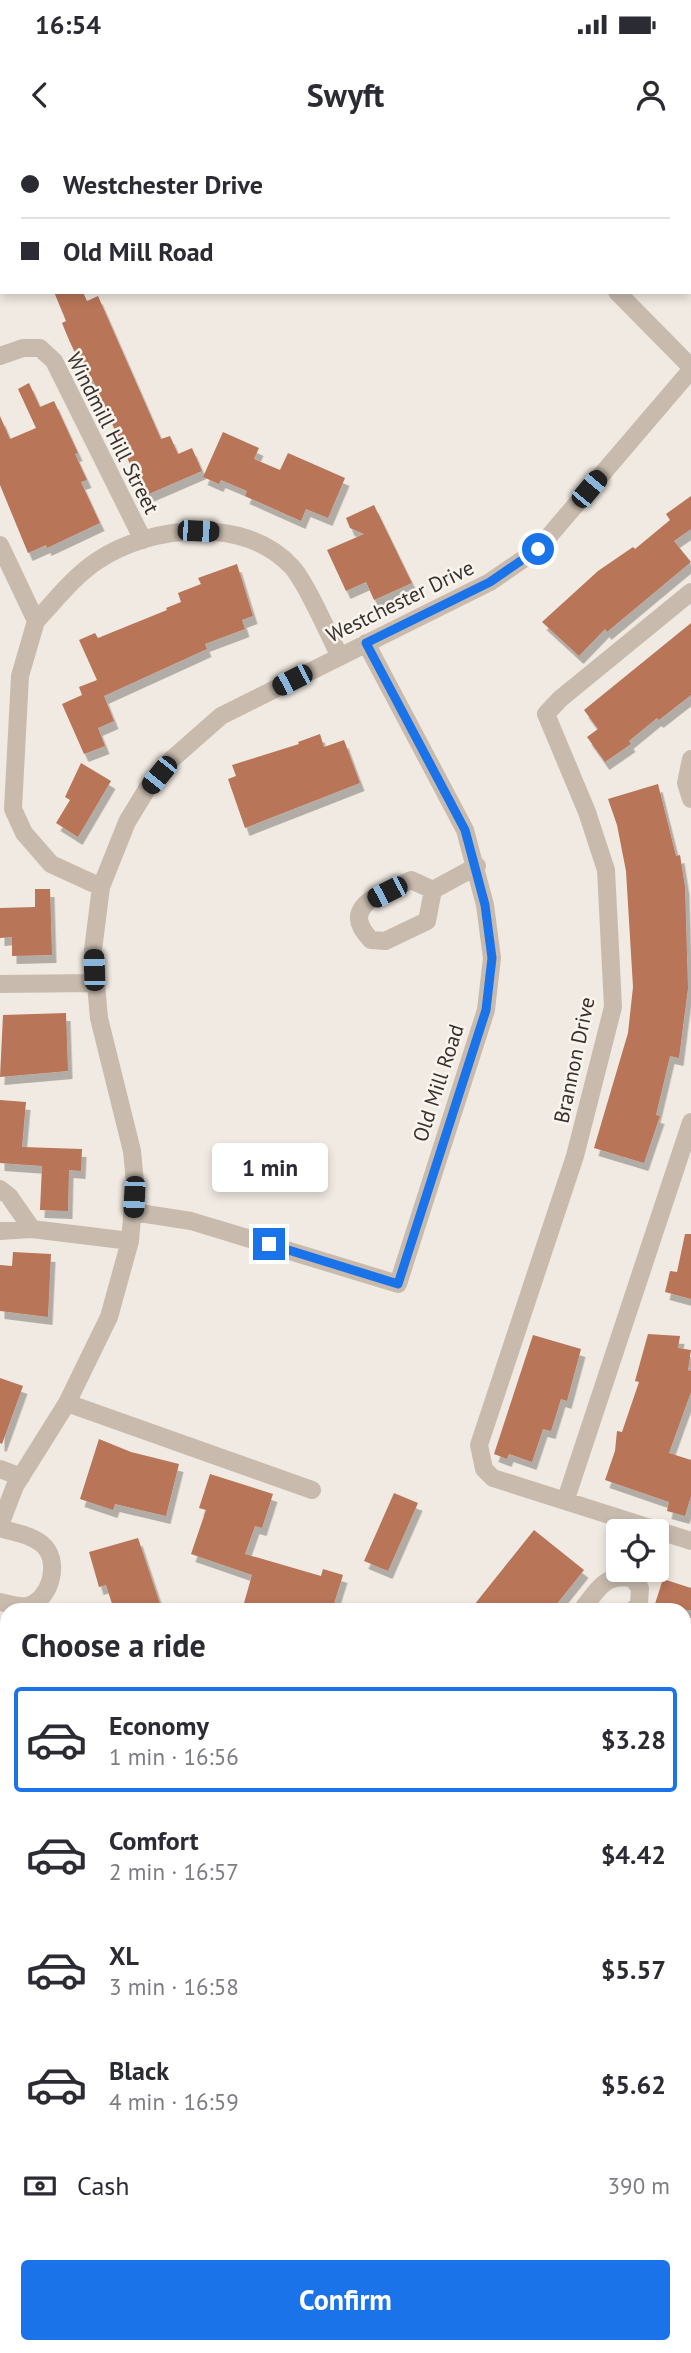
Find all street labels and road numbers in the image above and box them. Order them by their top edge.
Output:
street label: Windmill Hill Street [61,348,165,518]
street label: Westchester Drive [322,554,478,648]
street label: Brannon Drive [547,994,601,1126]
street label: Old Mill Road [406,1021,470,1145]

